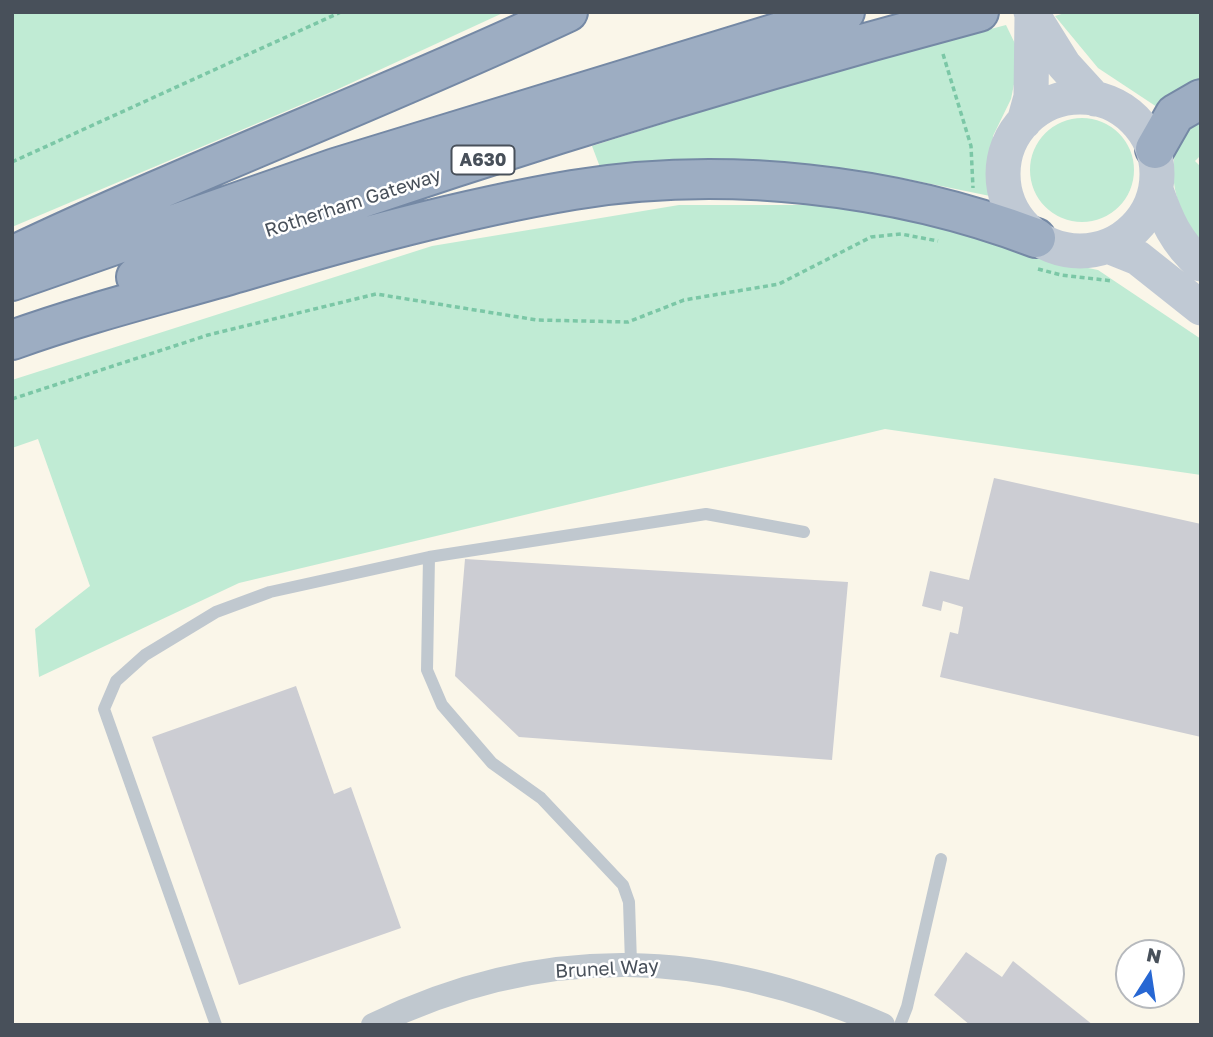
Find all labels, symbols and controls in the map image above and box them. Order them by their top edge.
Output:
road number: A630 [452,146,514,174]
street label: Rotherham Gateway [262,164,444,242]
north arrow [1115,939,1185,1009]
text: N [1145,942,1164,968]
street label: Brunel Way [555,955,659,983]

